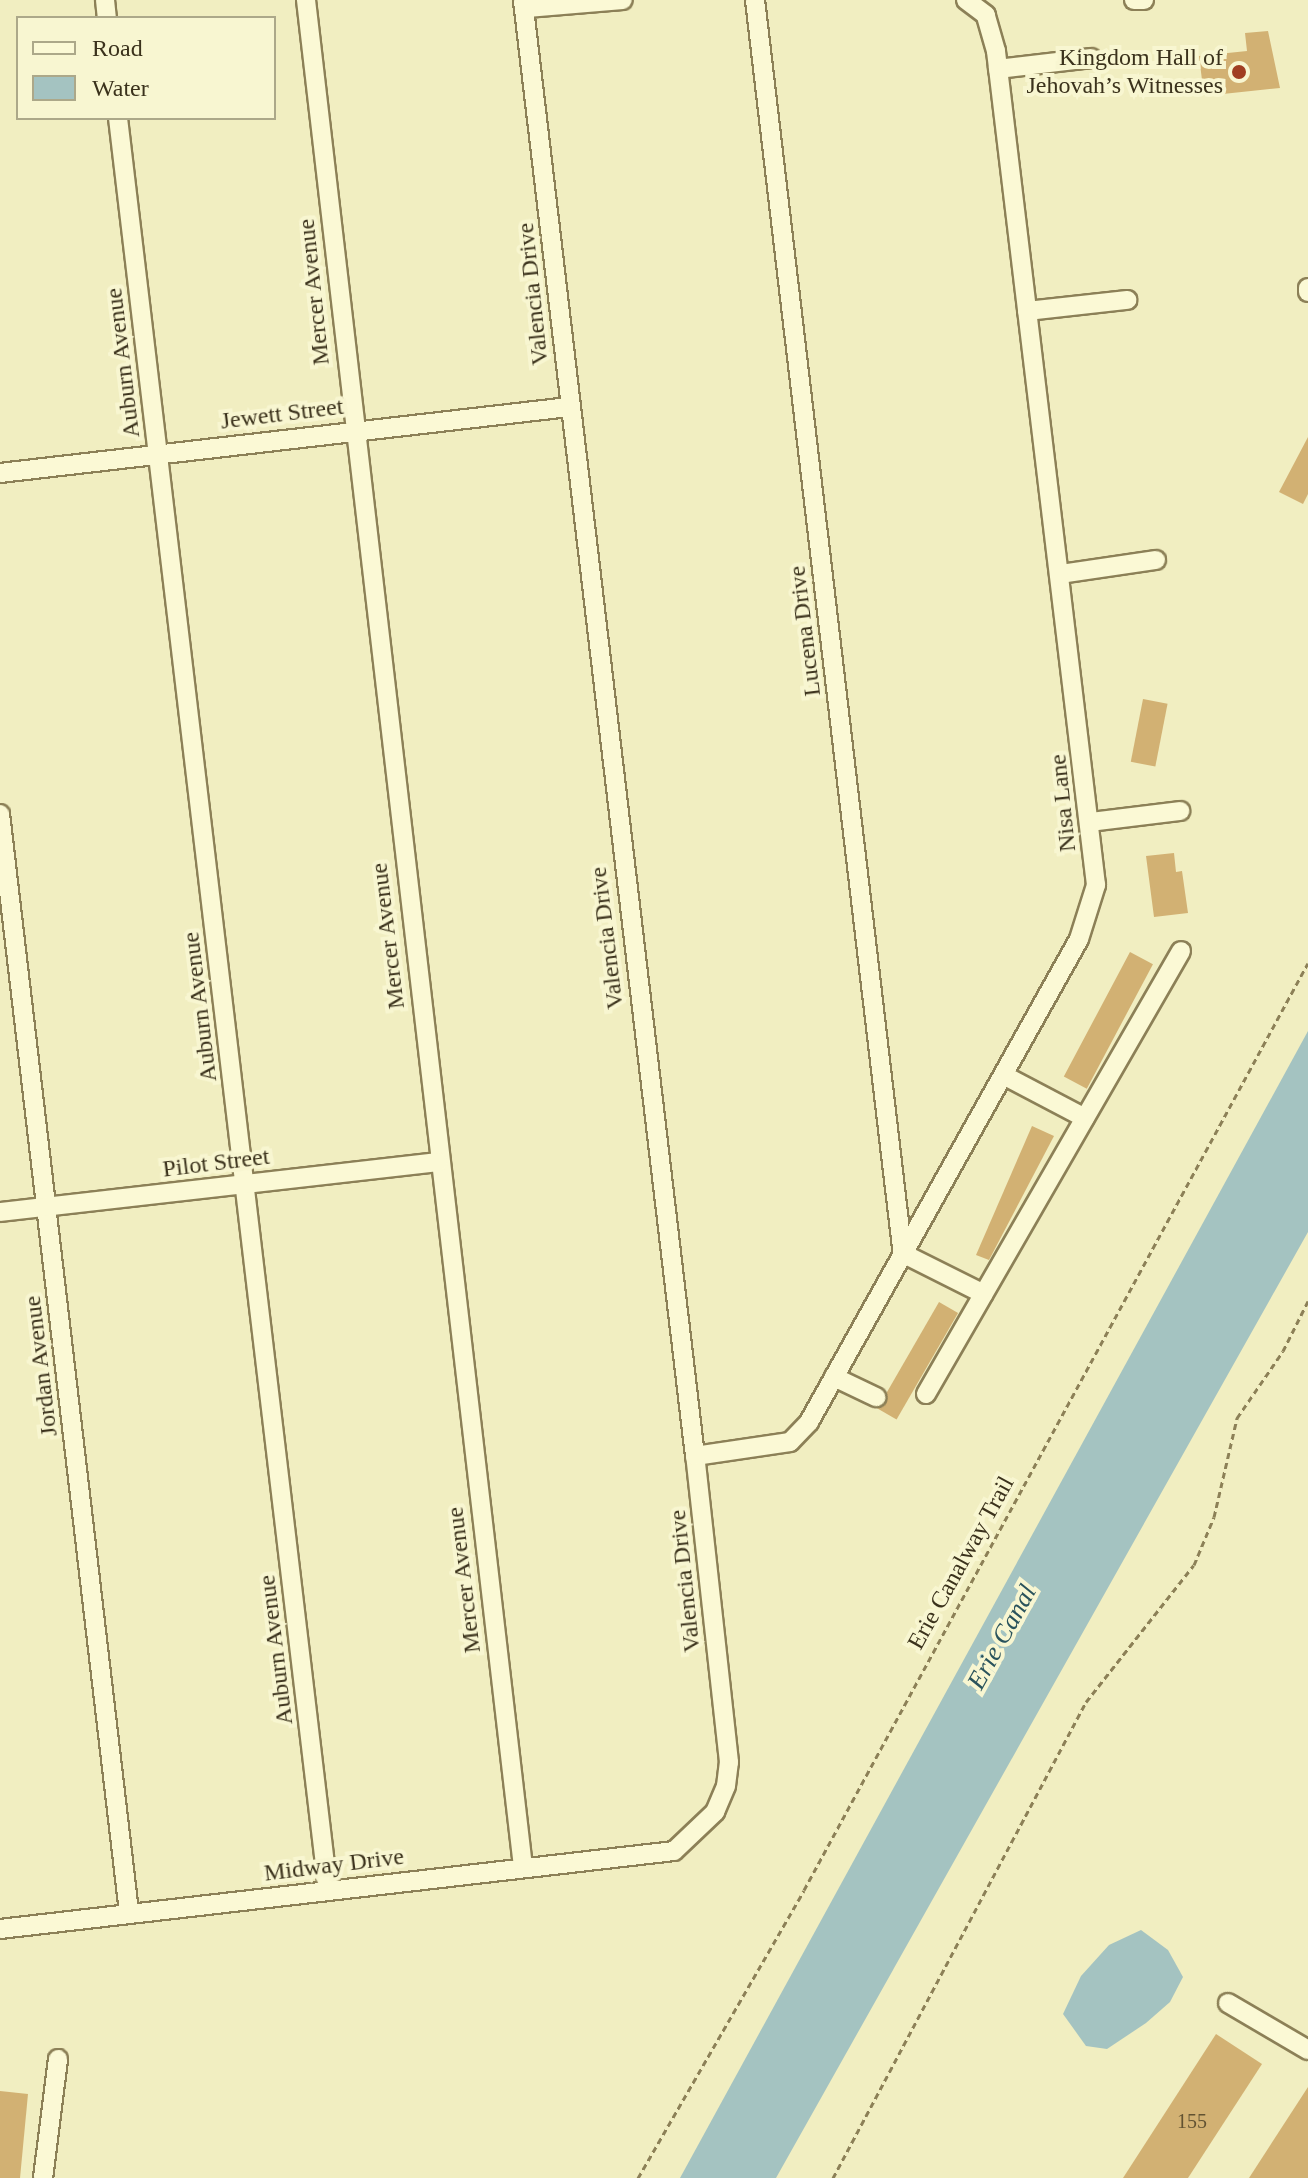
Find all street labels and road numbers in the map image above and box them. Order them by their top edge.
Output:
street label: Mercer Avenue [292,217,336,367]
street label: Valencia Drive [511,221,555,367]
street label: Auburn Avenue [99,286,147,440]
street label: Jewett Street [219,392,345,436]
street label: Lucena Drive [783,564,827,698]
street label: Nisa Lane [1044,753,1082,853]
street label: Mercer Avenue [365,861,411,1011]
street label: Valencia Drive [584,865,630,1011]
street label: Auburn Avenue [176,930,224,1084]
street label: Pilot Street [161,1142,271,1184]
street label: Jordan Avenue [18,1293,64,1439]
street label: Erie Canalway Trail [901,1471,1021,1655]
street label: Mercer Avenue [441,1505,487,1655]
street label: Valencia Drive [663,1508,707,1654]
street label: Auburn Avenue [252,1573,300,1727]
street label: Midway Drive [262,1842,406,1888]

